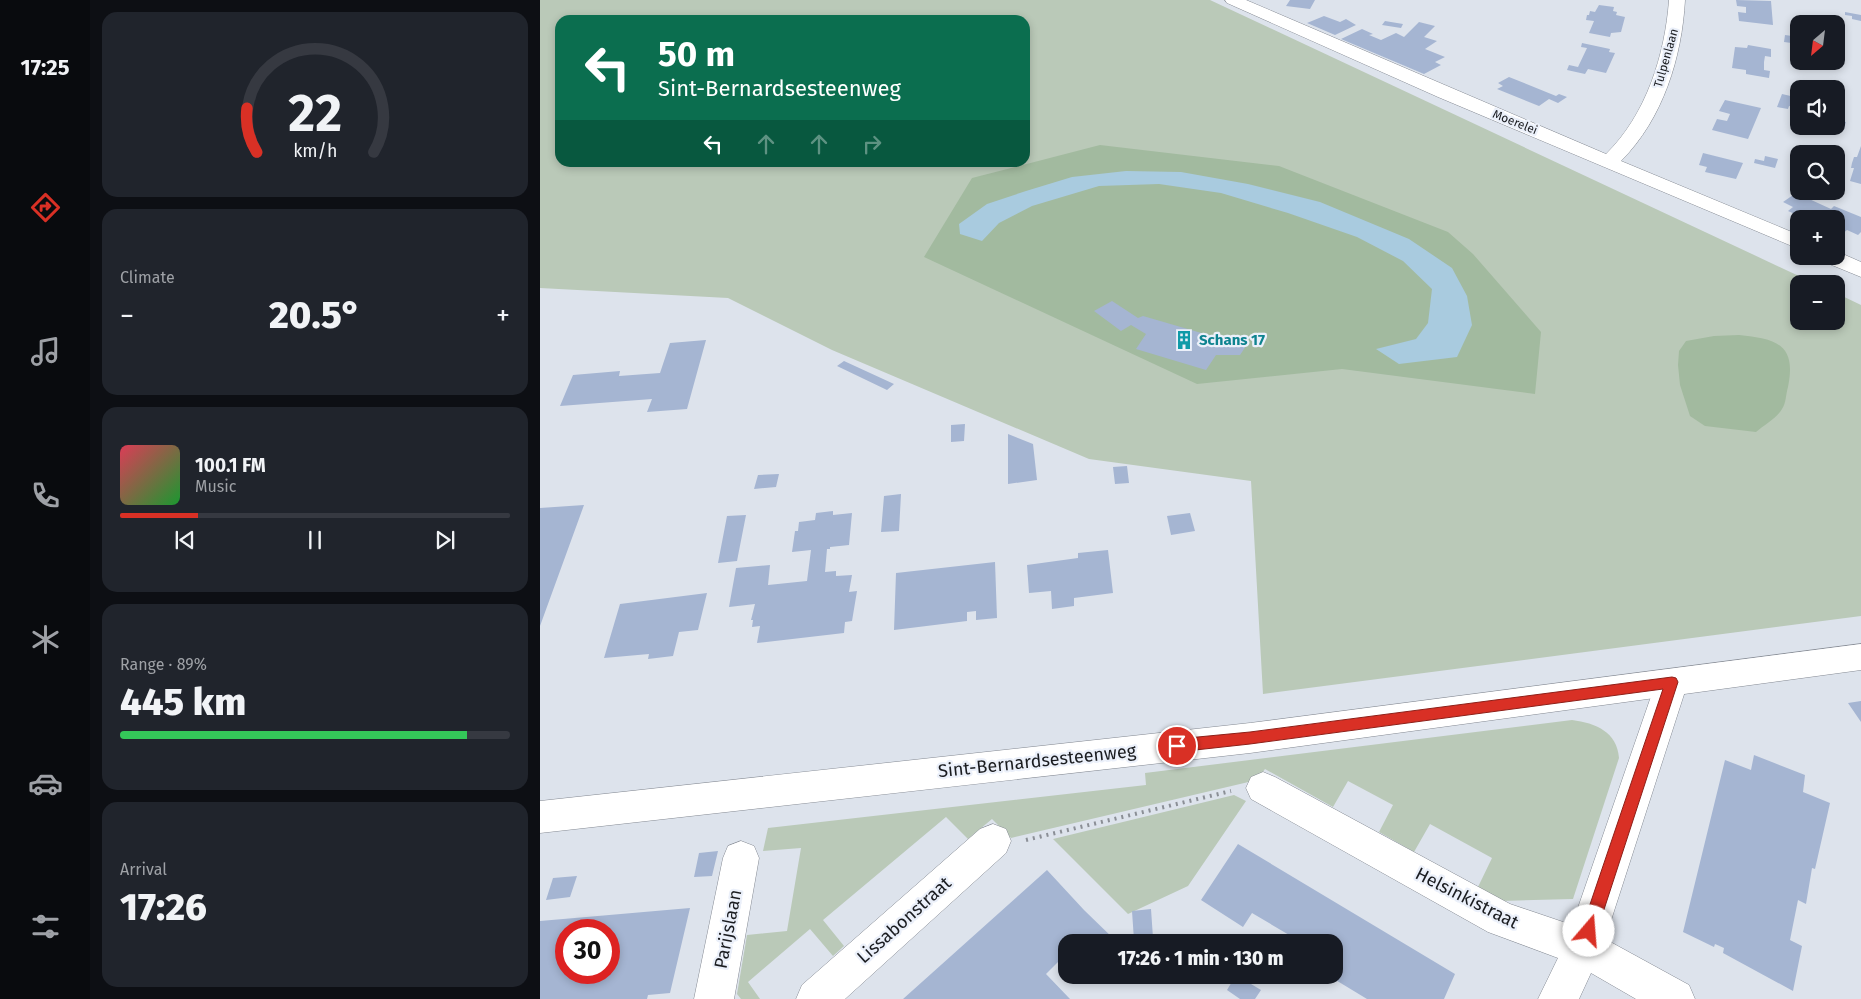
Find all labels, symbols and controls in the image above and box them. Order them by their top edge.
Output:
north arrow [1790,15,1845,70]
map controls [1790,15,1845,330]
street label: Tulpenlaan [1651,27,1681,89]
text: 50 m [658,33,735,75]
icon: left [575,35,640,100]
text: 17:25 [21,54,69,81]
text: Sint-Bernardsesteenweg [658,75,901,102]
button: sound [1790,80,1845,135]
text: 22 [288,82,342,145]
street label: Moerelei [1491,107,1539,137]
icon: left [699,130,727,158]
icon: ahead [752,130,780,158]
icon: ahead [805,130,833,158]
icon: right [858,130,886,158]
text: km/h [293,140,337,162]
button: search [1790,145,1845,200]
icon: directions [28,190,63,225]
button: + [1790,210,1845,265]
text: Climate [120,268,175,287]
button: − [1790,275,1845,330]
text: 20.5° [269,292,361,338]
text: − [120,299,134,332]
text: + [496,299,510,332]
building icon: Schans 17 [1173,329,1195,351]
place label: Schans 17 [1199,331,1265,349]
icon: music [28,334,63,369]
text: 100.1 FM [195,454,266,477]
text: Music [195,477,236,496]
icon: phone [28,478,63,513]
icon: previous [171,526,199,554]
icon: pause [301,526,329,554]
icon: next [431,526,459,554]
icon: climate [28,622,63,657]
text: Range · 89% [120,655,207,674]
text: 445 km [120,679,246,725]
pin [1156,725,1198,767]
icon: arrive [1163,732,1191,760]
street label: Sint-Bernardsesteenweg [937,740,1138,782]
icon: car [28,766,63,801]
text: Arrival [120,860,167,879]
street label: Helsinkistraat [1412,863,1523,934]
street label: Lissabonstraat [852,872,956,968]
text: 17:26 [120,884,207,930]
street label: Parijslaan [710,888,746,970]
position arrow [1562,904,1614,956]
icon: filters [28,909,63,944]
speed limit sign: 30 [555,919,620,984]
text: 17:26 · 1 min · 130 m [1117,947,1284,970]

